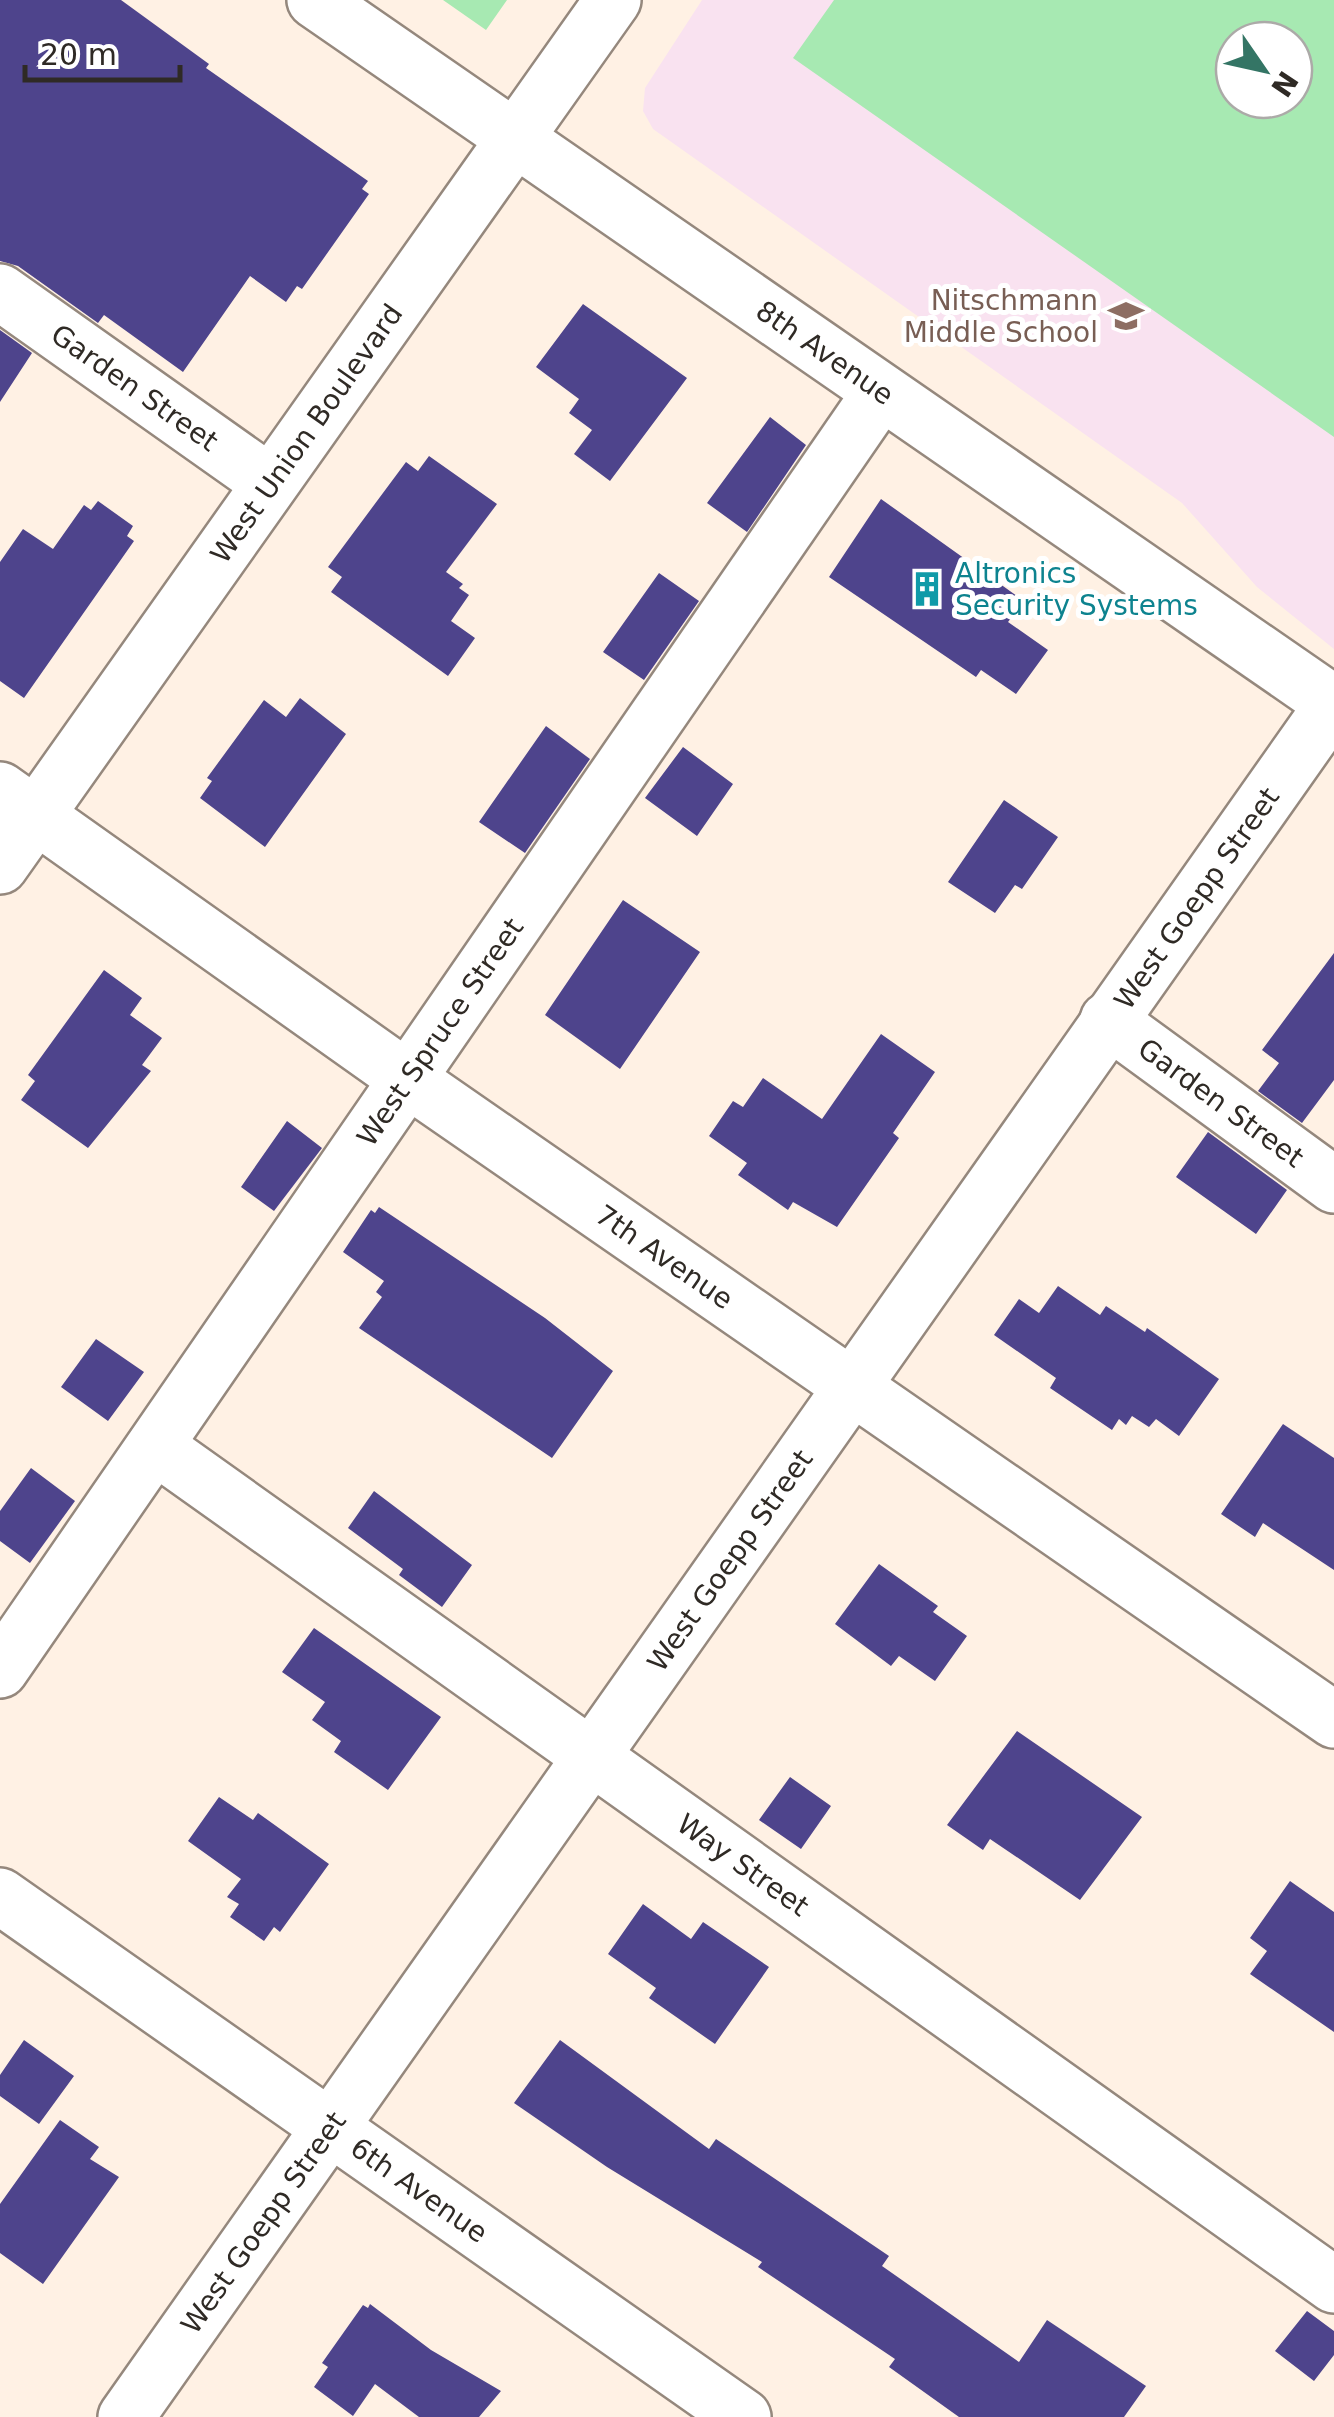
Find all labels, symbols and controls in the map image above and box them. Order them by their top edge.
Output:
scale bar [25,20,180,82]
north arrow [1214,20,1314,120]
text: 20 m [40,37,117,72]
text: N [1264,65,1305,103]
place label: Nitschmann Middle School [904,284,1098,349]
street label: 8th Avenue [750,294,900,412]
school or university icon: Nitschmann Middle School [1107,297,1145,335]
street label: West Union Boulevard [204,298,409,569]
street label: Garden Street [45,317,224,458]
place label: Altronics Security Systems [955,557,1198,622]
building icon: Altronics Security Systems [908,570,946,608]
street label: West Goepp Street [1107,781,1286,1016]
street label: West Spruce Street [350,912,530,1152]
street label: Garden Street [1132,1032,1310,1174]
street label: 7th Avenue [589,1198,739,1316]
street label: West Goepp Street [641,1443,820,1678]
street label: Way Street [671,1807,815,1923]
street label: West Goepp Street [174,2106,353,2340]
street label: 6th Avenue [344,2131,494,2250]

